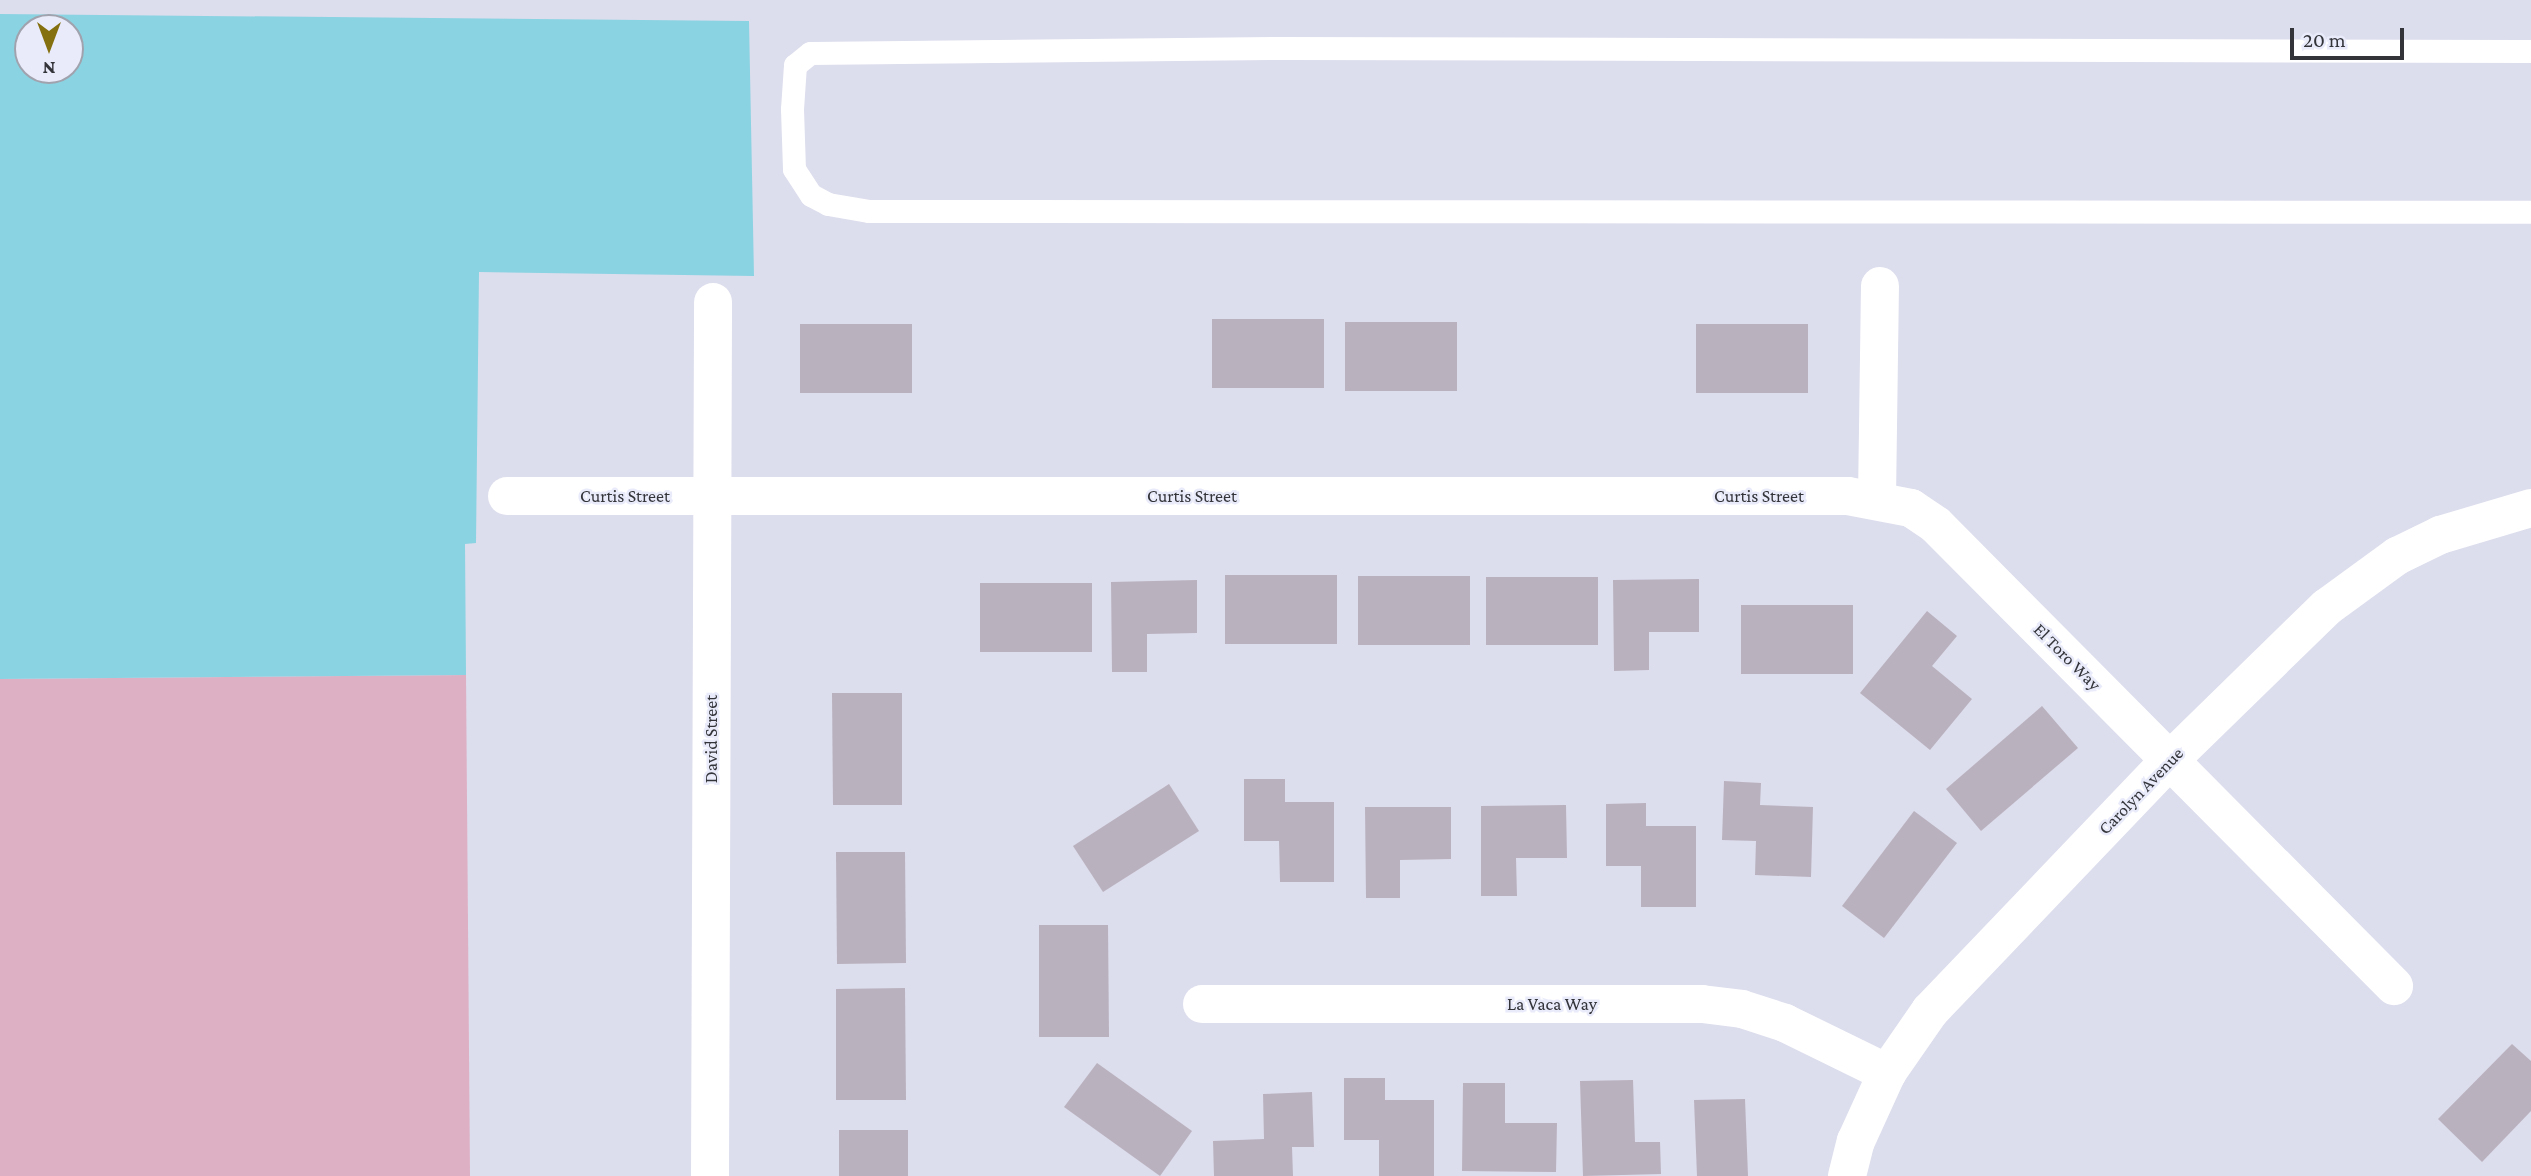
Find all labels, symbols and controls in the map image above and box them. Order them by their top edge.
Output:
north arrow [14,14,84,84]
scale bar [2293,14,2407,58]
text: 20 m [2303,28,2346,52]
text: N [43,58,55,79]
street label: Curtis Street [580,485,670,507]
street label: Curtis Street [1147,485,1237,507]
street label: Curtis Street [1714,485,1804,507]
street label: El Toro Way [2029,619,2105,695]
street label: David Street [700,695,722,783]
street label: Carolyn Avenue [2094,743,2188,839]
street label: La Vaca Way [1507,993,1597,1015]

